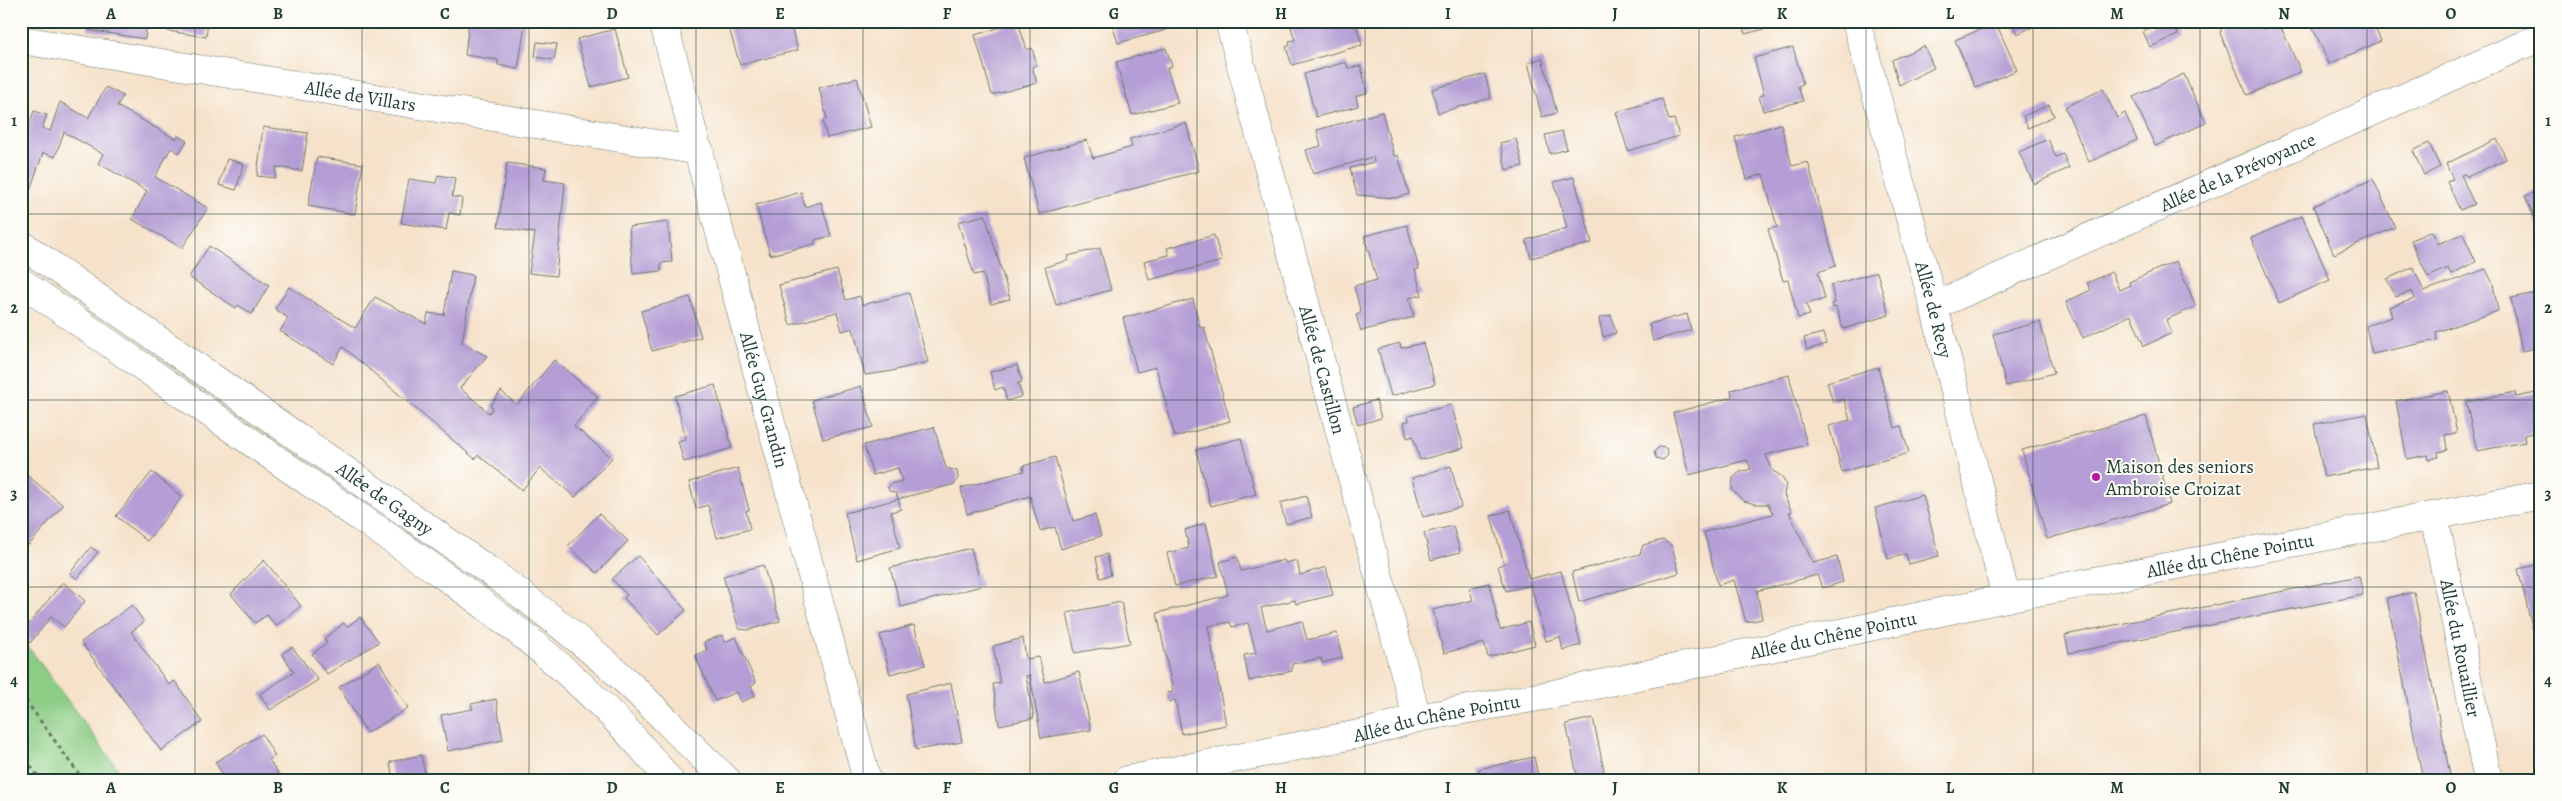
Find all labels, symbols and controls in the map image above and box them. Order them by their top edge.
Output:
text: A [105,3,117,25]
text: B [273,3,283,25]
text: C [440,3,450,25]
text: D [606,3,618,25]
text: E [775,3,785,25]
text: F [943,3,952,25]
text: G [1109,3,1119,25]
text: H [1275,3,1287,25]
text: I [1445,3,1451,25]
text: J [1612,3,1618,25]
text: K [1777,3,1788,25]
text: L [1946,3,1955,25]
text: M [2110,3,2124,25]
text: N [2278,3,2290,25]
text: O [2446,3,2457,25]
street label: Allée de Villars [302,74,418,118]
text: 1 [11,110,17,132]
text: 1 [2545,110,2551,132]
street label: Allée de la Prévoyance [2155,127,2320,219]
street label: Allée de Recy [1908,257,1959,362]
text: 2 [10,297,18,319]
text: 2 [2544,297,2552,319]
street label: Allée de Castillon [1292,301,1352,437]
street label: Allée Guy Grandin [733,328,795,471]
place label: Maison des seniors Ambroise Croizat [2105,454,2254,502]
street label: Allée de Gagny [330,455,439,542]
marker: Maison des seniors Ambroise Croizat [2090,471,2102,483]
text: 3 [11,483,18,505]
text: 3 [2545,483,2552,505]
street label: Allée du Chêne Pointu [2143,527,2317,585]
street label: Allée du Rouaillier [2433,576,2487,720]
street label: Allée du Chêne Pointu [1746,605,1920,666]
text: 4 [10,670,18,692]
text: 4 [2544,670,2552,692]
street label: Allée du Chêne Pointu [1350,688,1523,749]
text: A [105,777,117,799]
text: B [273,777,283,799]
text: C [440,777,450,799]
text: D [606,777,618,799]
text: E [775,777,785,799]
text: F [943,777,952,799]
text: G [1109,777,1119,799]
text: H [1275,777,1287,799]
text: I [1445,777,1451,799]
text: J [1612,777,1618,799]
text: K [1777,777,1788,799]
text: L [1946,777,1955,799]
text: M [2110,777,2124,799]
text: N [2278,777,2290,799]
text: O [2446,777,2457,799]

